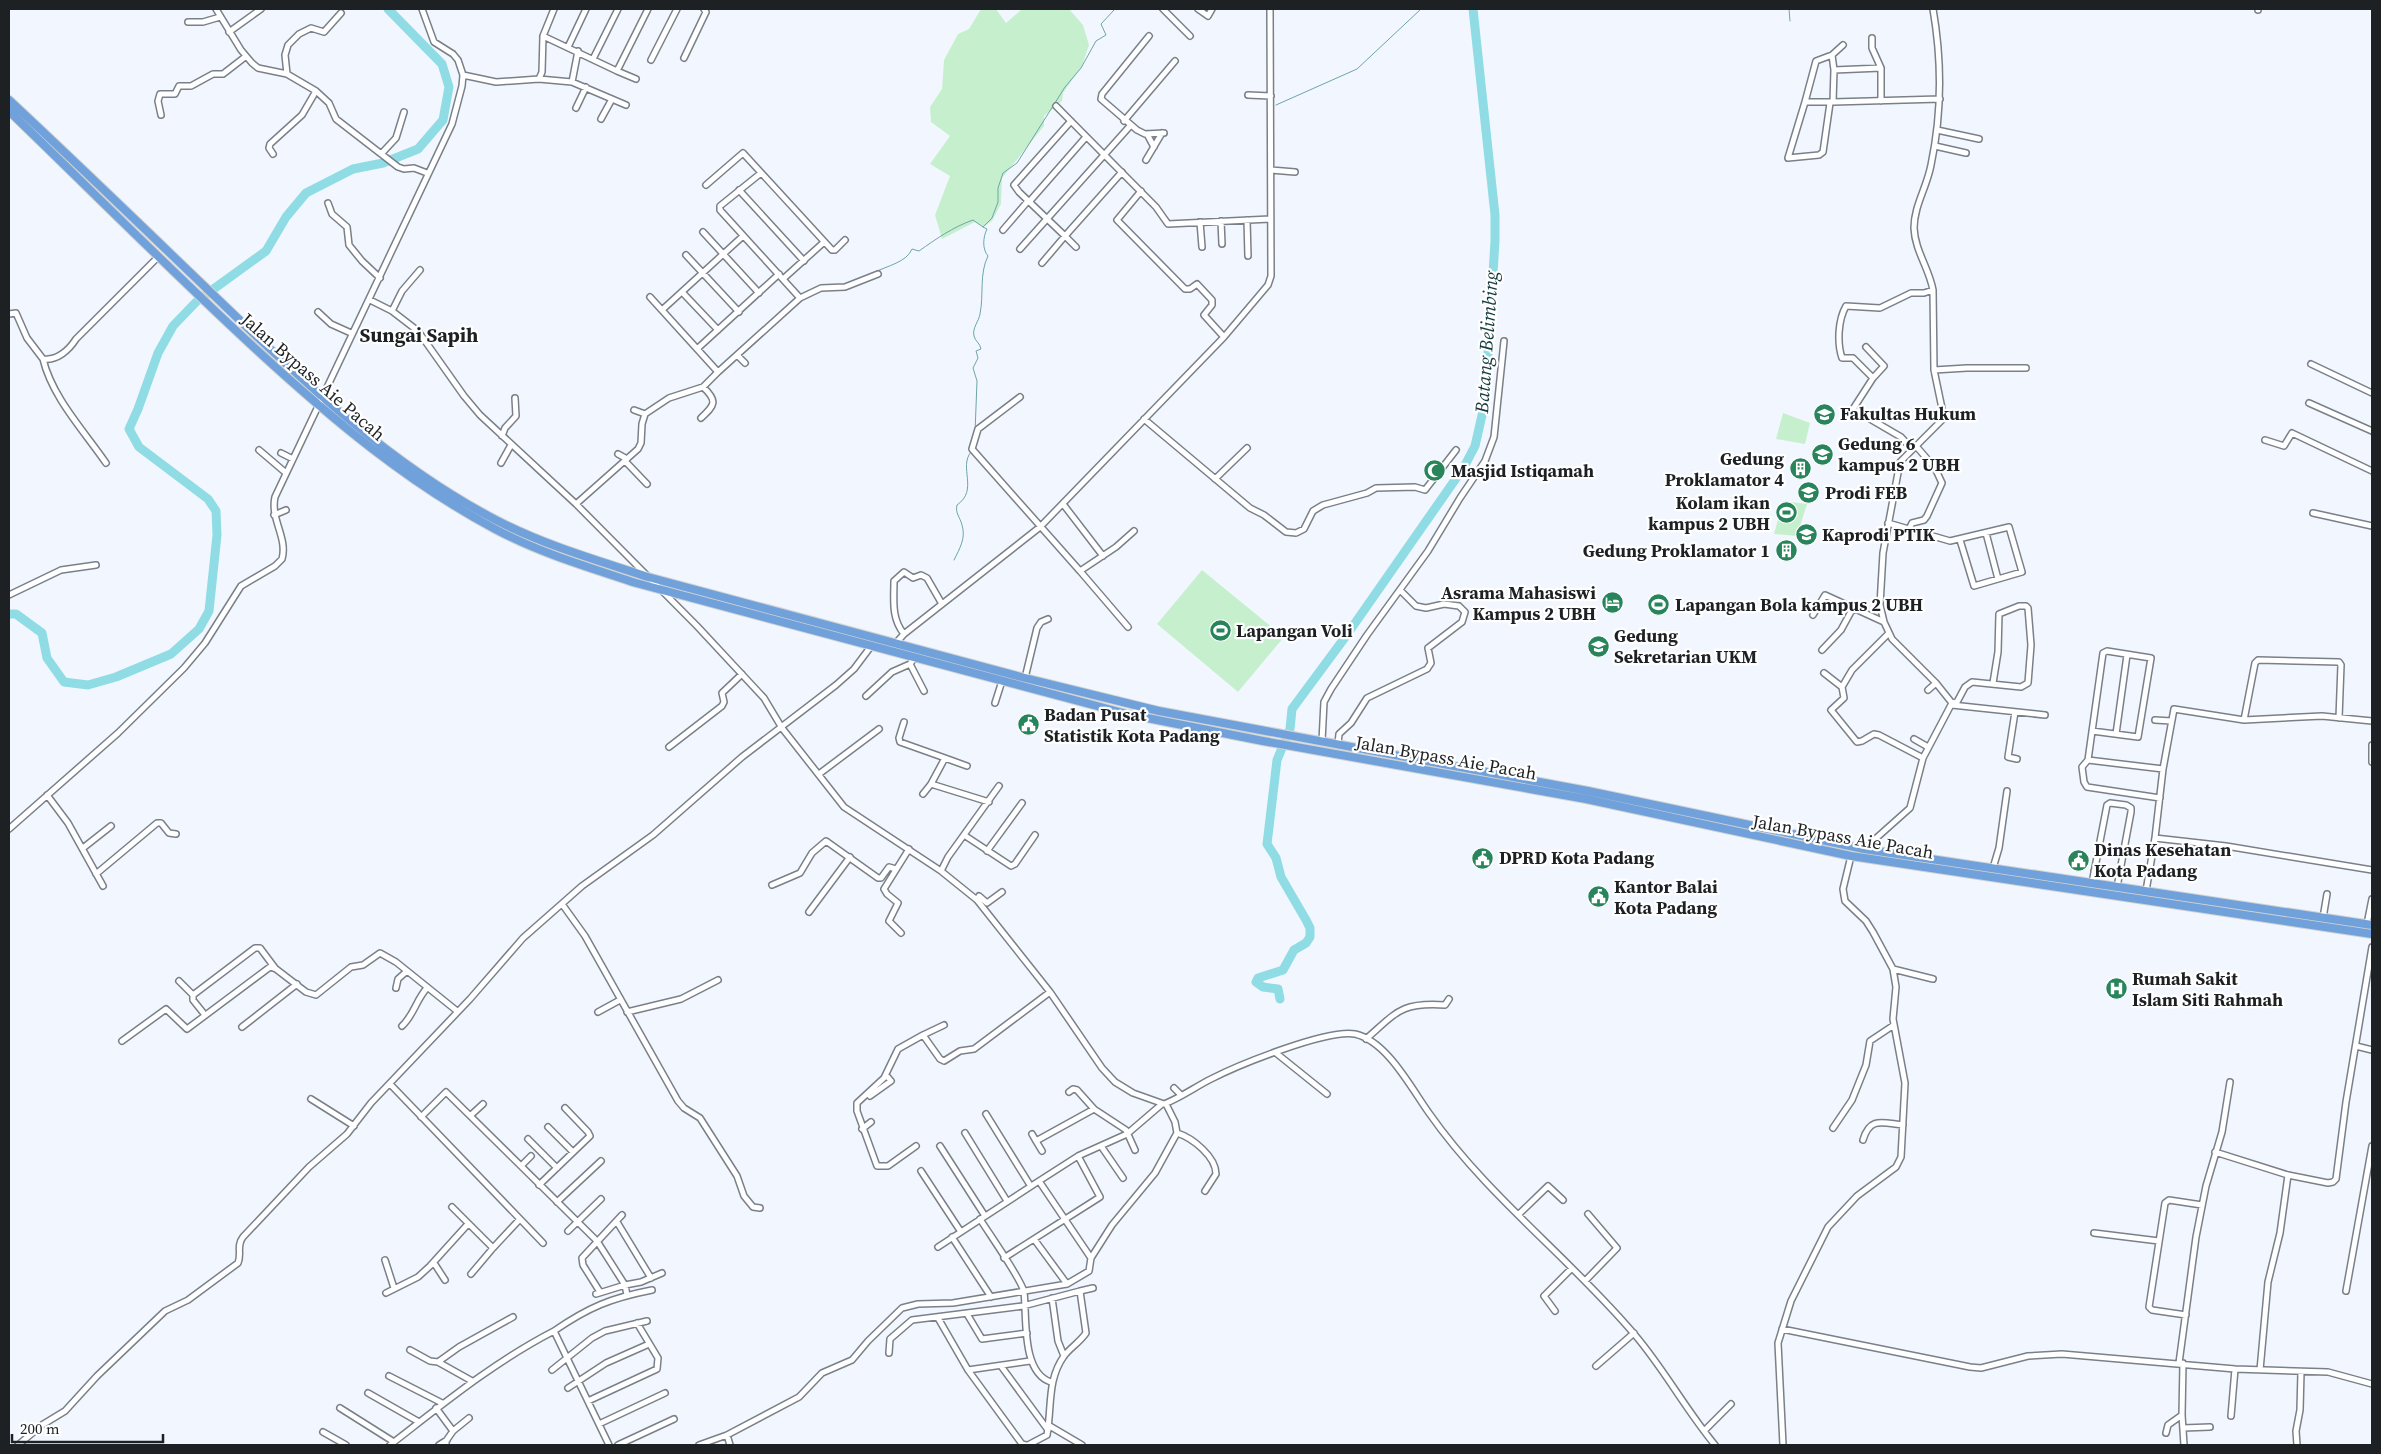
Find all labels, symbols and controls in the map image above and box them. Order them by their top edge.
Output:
water label: Batang Belimbing [1468,269,1504,415]
street label: Jalan Bypass Aie Pacah [235,306,391,446]
district label: Sungai Sapih [360,321,478,349]
place label: Fakultas Hukum [1840,401,1976,426]
school or university icon: Fakultas Hukum [1812,402,1836,426]
place label: Gedung 6 kampus 2 UBH [1838,431,1960,477]
school or university icon: Gedung 6 kampus 2 UBH [1810,442,1834,466]
place label: Gedung Proklamator 4 [1665,446,1784,492]
building icon: Gedung Proklamator 4 [1788,457,1812,481]
place label: Masjid Istiqamah [1451,458,1594,483]
mosque icon: Masjid Istiqamah [1423,459,1447,483]
place label: Prodi FEB [1825,480,1908,505]
school or university icon: Prodi FEB [1797,481,1821,505]
place label: Kolam ikan kampus 2 UBH [1648,490,1770,536]
sports icon: Kolam ikan kampus 2 UBH [1774,501,1798,525]
place label: Kaprodi PTIK [1822,522,1936,547]
school or university icon: Kaprodi PTIK [1794,523,1818,547]
place label: Gedung Proklamator 1 [1583,538,1770,563]
building icon: Gedung Proklamator 1 [1774,539,1798,563]
place label: Asrama Mahasiswi Kampus 2 UBH [1441,580,1596,626]
hotel icon: Asrama Mahasiswi Kampus 2 UBH [1600,591,1624,615]
place label: Lapangan Bola kampus 2 UBH [1675,592,1923,617]
sports icon: Lapangan Bola kampus 2 UBH [1647,593,1671,617]
place label: Lapangan Voli [1236,618,1353,643]
sports icon: Lapangan Voli [1208,619,1232,643]
place label: Gedung Sekretarian UKM [1614,623,1757,669]
school or university icon: Gedung Sekretarian UKM [1586,634,1610,658]
place label: Badan Pusat Statistik Kota Padang [1044,702,1220,748]
public building icon: Badan Pusat Statistik Kota Padang [1016,713,1040,737]
street label: Jalan Bypass Aie Pacah [1352,729,1539,786]
street label: Jalan Bypass Aie Pacah [1749,808,1936,865]
place label: Dinas Kesehatan Kota Padang [2094,837,2231,883]
place label: DPRD Kota Padang [1499,845,1654,870]
public building icon: DPRD Kota Padang [1471,846,1495,870]
public building icon: Dinas Kesehatan Kota Padang [2066,848,2090,872]
place label: Kantor Balai Kota Padang [1614,874,1718,920]
public building icon: Kantor Balai Kota Padang [1586,885,1610,909]
place label: Rumah Sakit Islam Siti Rahmah [2132,966,2283,1012]
hospital icon: Rumah Sakit Islam Siti Rahmah [2104,977,2128,1001]
scale bar [12,1412,164,1444]
text: 200 m [20,1418,60,1439]

